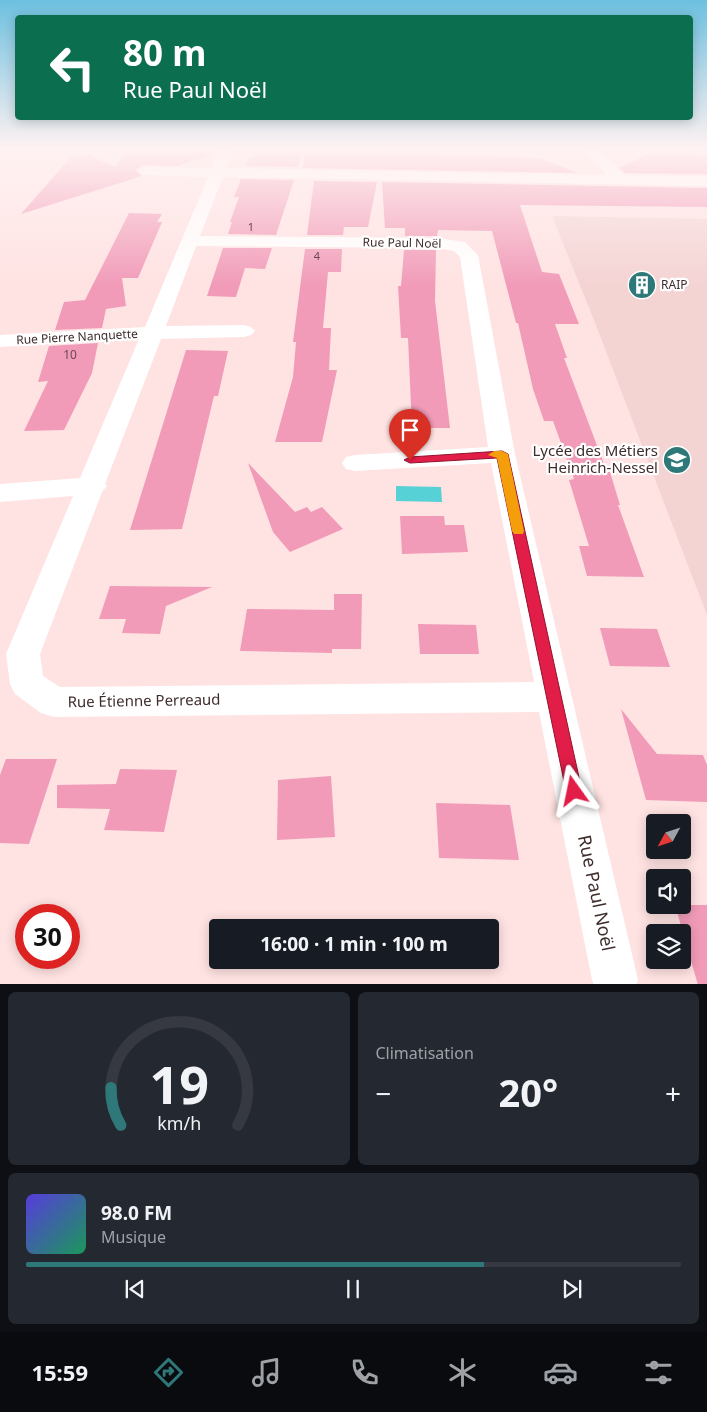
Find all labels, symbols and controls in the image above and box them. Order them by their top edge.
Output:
text: 80 m [123,29,206,76]
icon: left [40,35,105,100]
text: Rue Paul Noël [123,74,267,104]
house number: 1 [248,219,254,234]
street label: Rue Paul Noël [363,233,441,252]
house number: 4 [314,248,321,263]
building icon: RAIP [627,270,657,300]
place label: RAIP [661,276,687,293]
street label: Rue Pierre Nanquette [16,325,138,348]
house number: 10 [63,346,77,363]
pin [389,409,431,460]
icon: arrive [396,416,424,444]
place label: Lycée des Métiers Heinrich-Nessel [533,440,658,477]
school or university icon: Lycée des Métiers Heinrich-Nessel [662,445,692,475]
street label: Rue Étienne Perreaud [67,689,221,711]
position arrow [547,764,599,816]
north arrow [646,814,691,859]
map controls [646,814,691,969]
street label: Rue Paul Noël [573,833,621,953]
button: sound [646,869,691,914]
speed limit sign: 30 [15,904,80,969]
button: layers [646,924,691,969]
text: 16:00 · 1 min · 100 m [260,931,448,957]
text: Climatisation [376,1042,474,1064]
text: 19 [149,1048,209,1119]
text: 20° [498,1066,558,1118]
text: − [376,1074,392,1112]
text: + [665,1074,681,1112]
text: km/h [157,1111,201,1135]
text: 98.0 FM [101,1200,172,1226]
text: Musique [101,1226,166,1248]
icon: previous [121,1275,149,1303]
icon: pause [339,1275,367,1303]
icon: next [558,1275,586,1303]
icon: directions [151,1355,186,1390]
icon: music [249,1355,284,1390]
icon: phone [347,1355,382,1390]
icon: climate [445,1355,480,1390]
icon: car [543,1355,578,1390]
icon: filters [641,1355,676,1390]
text: 15:59 [31,1357,88,1387]

